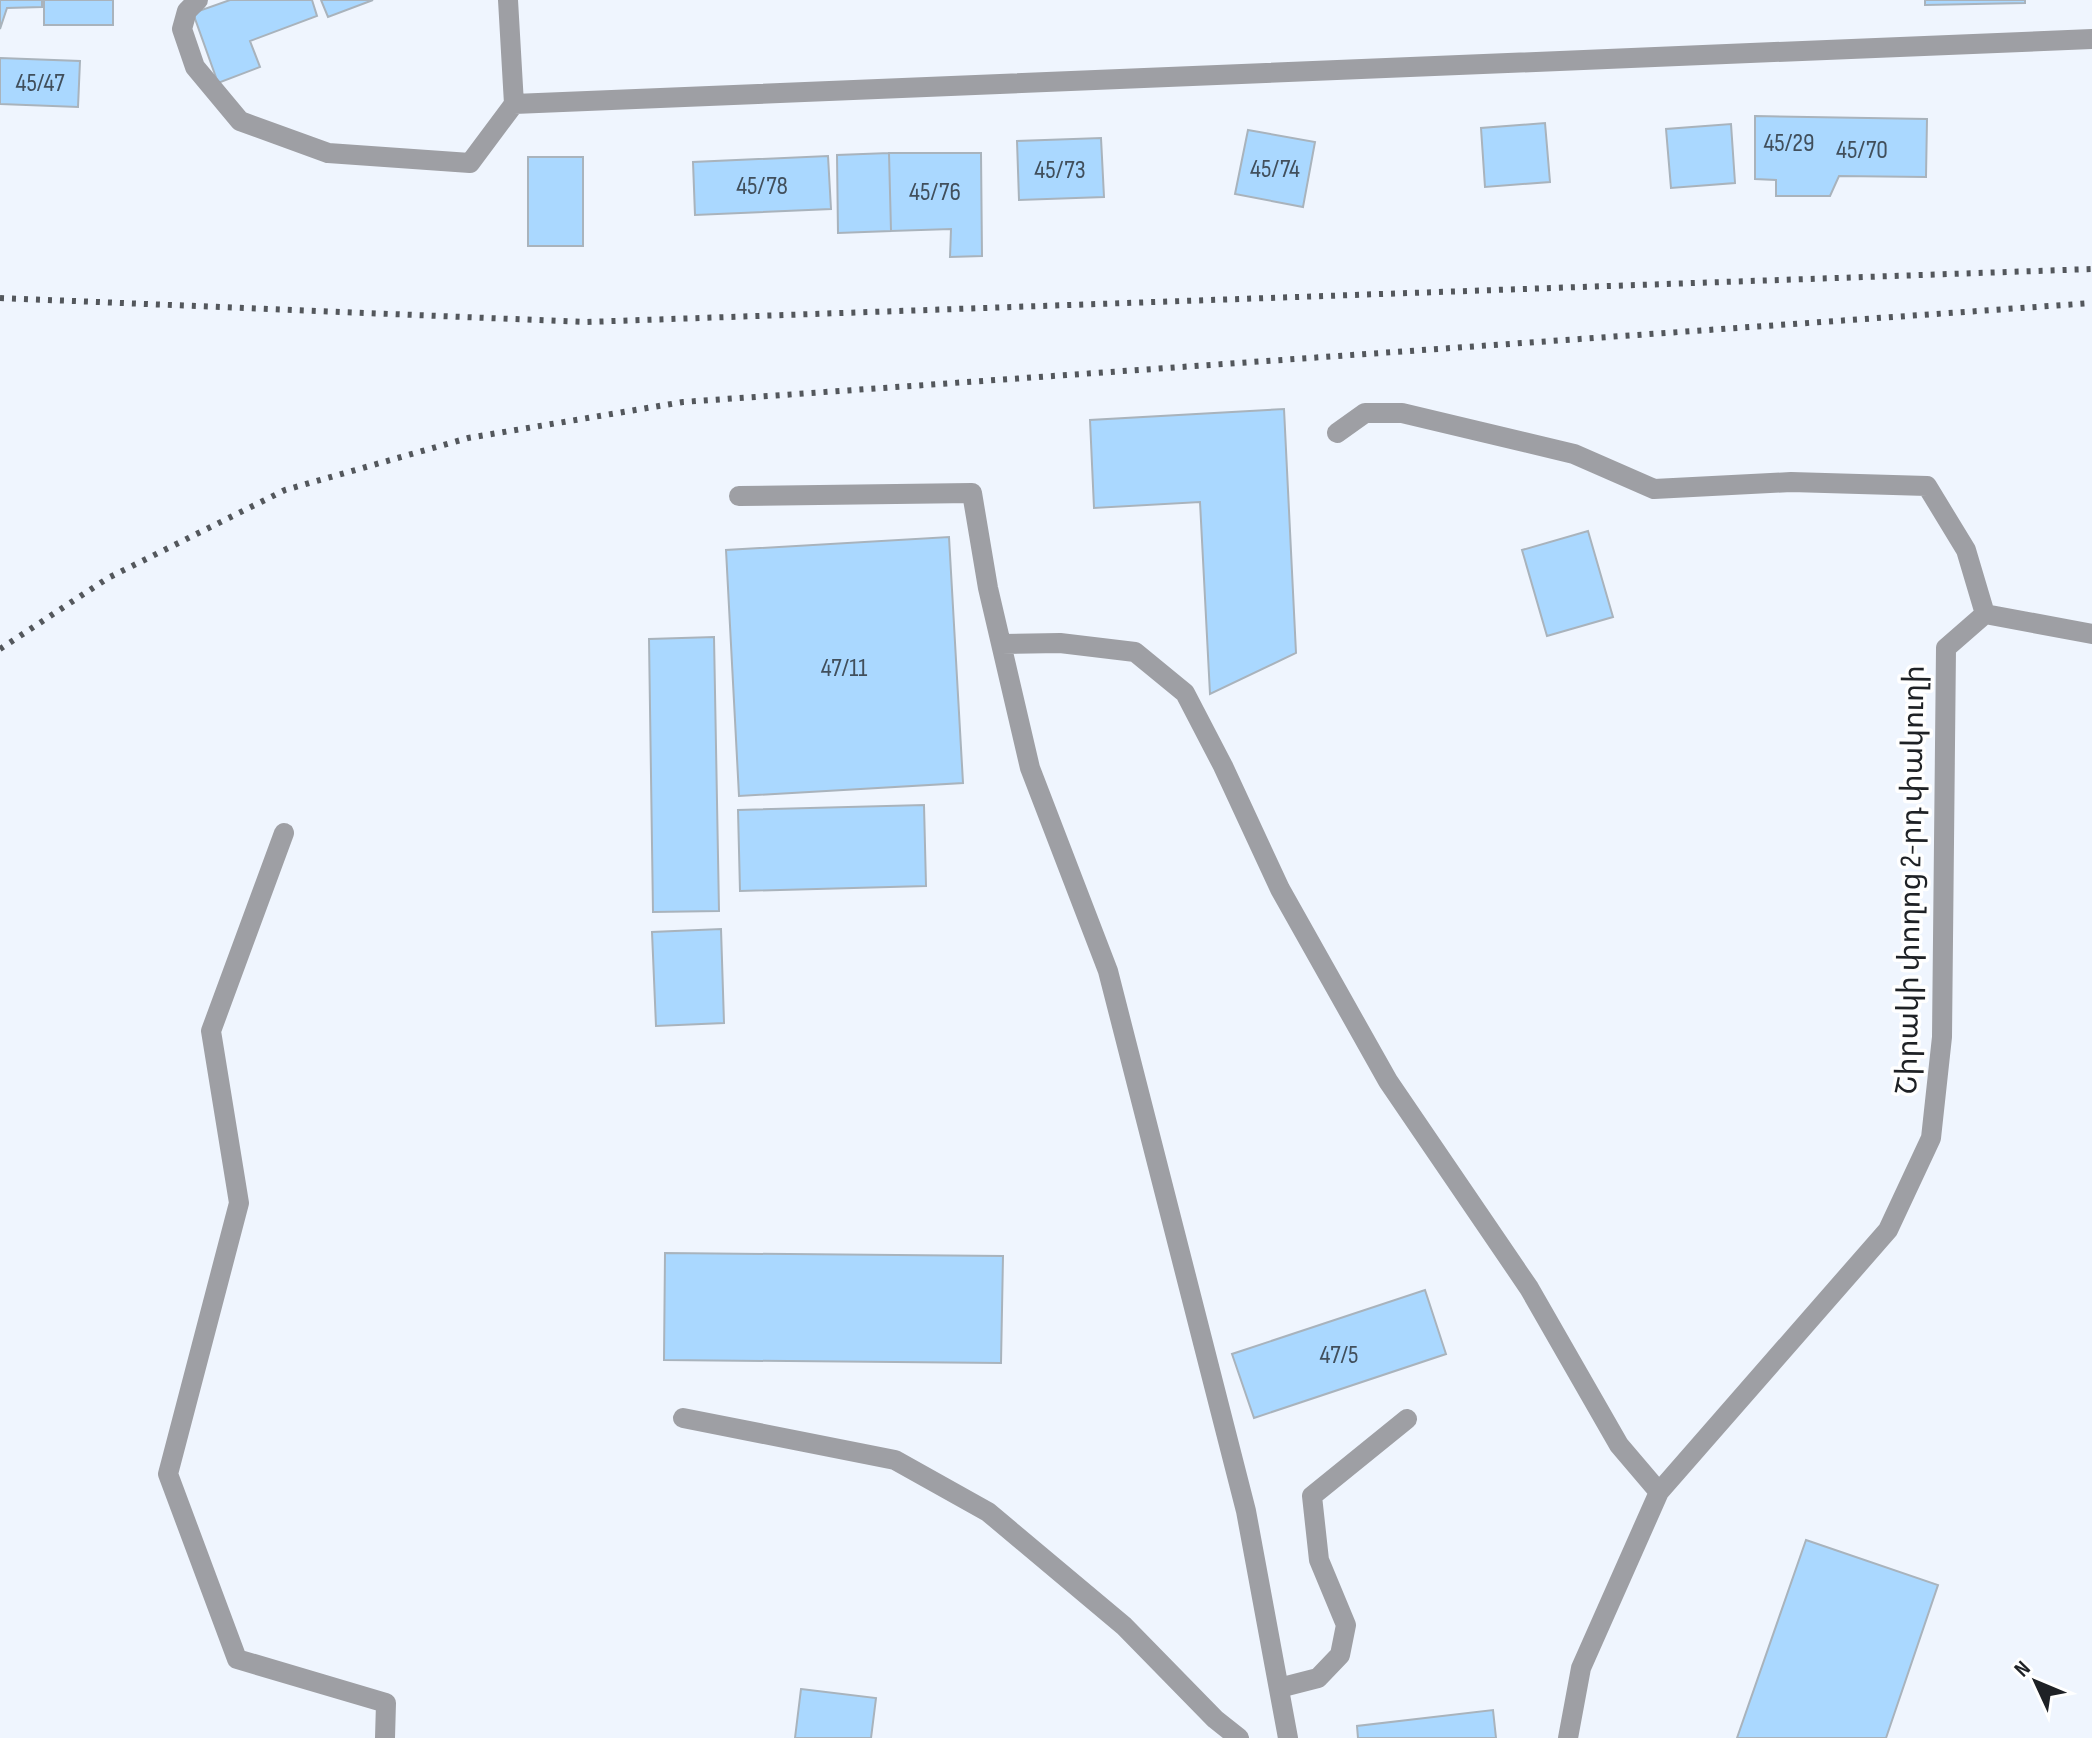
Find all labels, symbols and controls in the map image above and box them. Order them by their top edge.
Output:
house number: 45/47 [15,68,65,99]
house number: 45/29 [1763,128,1815,159]
house number: 45/70 [1836,135,1888,166]
house number: 45/74 [1250,154,1300,185]
house number: 45/73 [1034,155,1086,186]
house number: 45/78 [736,171,788,202]
house number: 45/76 [909,177,961,208]
house number: 47/11 [821,653,867,684]
street label: Շիրակի փողոց 2-րդ փակուղի [1889,665,1933,1095]
house number: 47/5 [1320,1340,1358,1371]
north arrow [1996,1642,2076,1722]
text: N [2009,1656,2036,1683]

